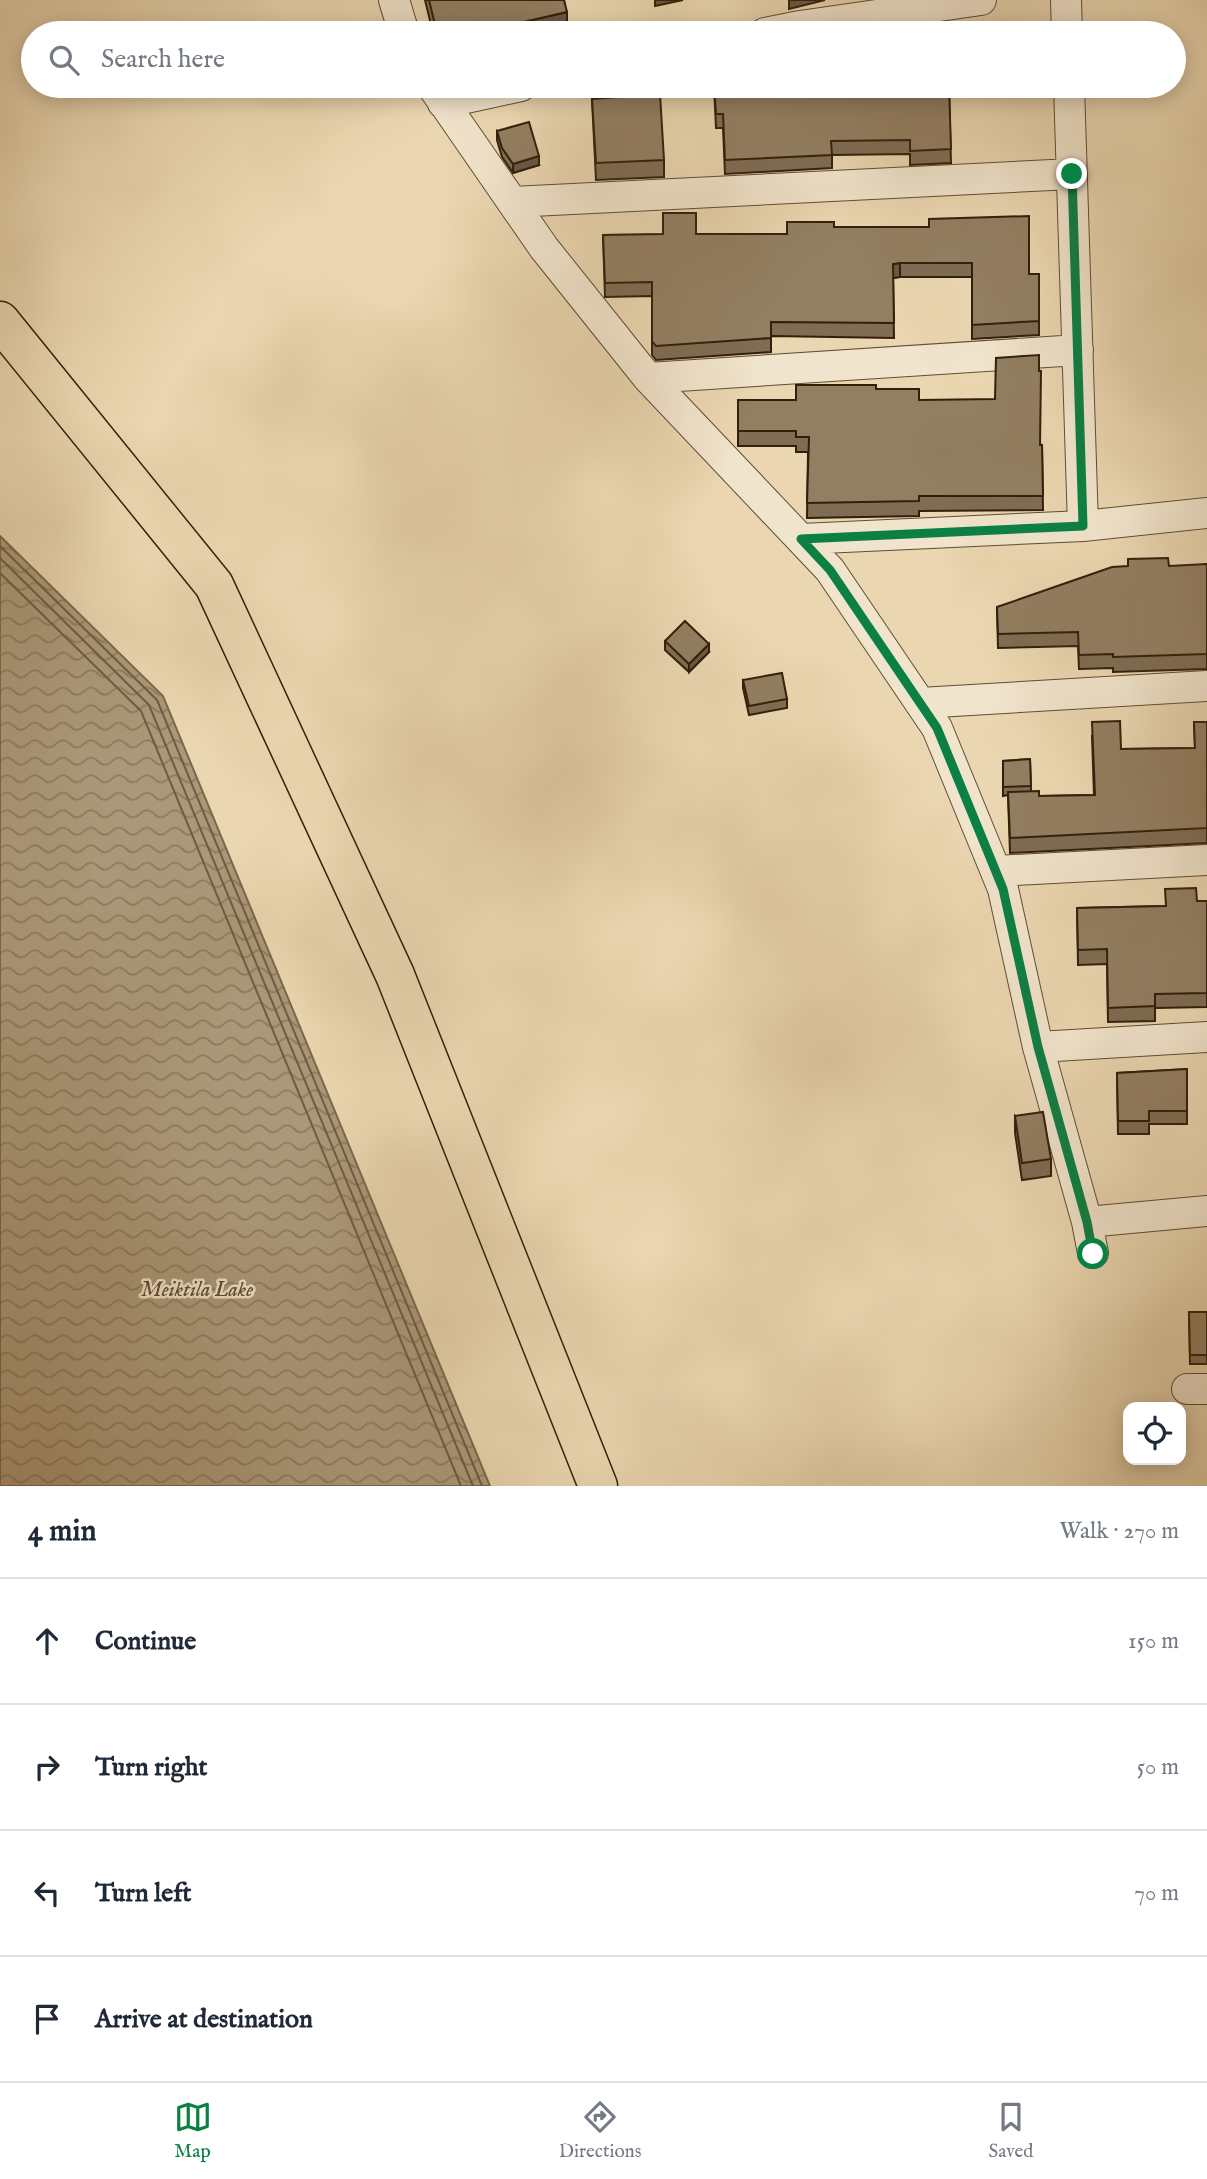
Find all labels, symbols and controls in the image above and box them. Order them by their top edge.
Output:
search box [21,21,1186,98]
icon: search [45,41,83,79]
text: Search here [101,43,225,76]
route end [1056,158,1087,189]
route start [1077,1238,1108,1269]
water label: Meiktila Lake [141,1277,253,1304]
map controls [1123,1402,1186,1465]
button: locate [1123,1402,1186,1465]
text: 4 min [28,1513,96,1551]
text: Walk · 270 m [1059,1517,1179,1546]
icon: ahead [28,1622,66,1660]
text: Continue [95,1625,196,1658]
text: 150 m [1128,1627,1179,1656]
icon: right [28,1748,66,1786]
text: Turn right [95,1751,208,1784]
text: 50 m [1137,1753,1179,1782]
icon: left [28,1874,66,1912]
text: Turn left [95,1877,192,1910]
text: 70 m [1134,1879,1179,1908]
icon: arrive [28,2000,66,2038]
text: Arrive at destination [95,2003,313,2036]
tab: Map [174,2098,212,2164]
tab: Directions [559,2098,641,2164]
tab: Saved [988,2098,1033,2164]

